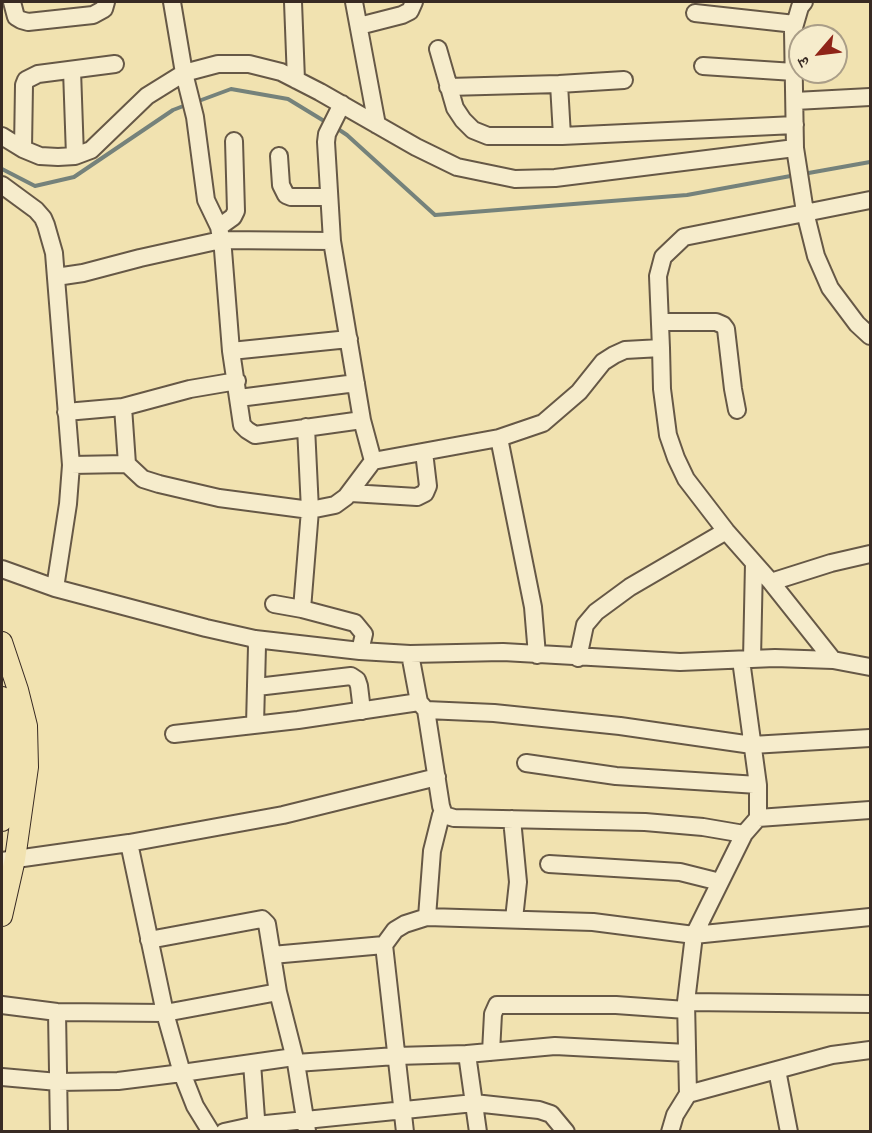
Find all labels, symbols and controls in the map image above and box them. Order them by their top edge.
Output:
north arrow [788,24,848,84]
text: उ [792,53,815,70]

